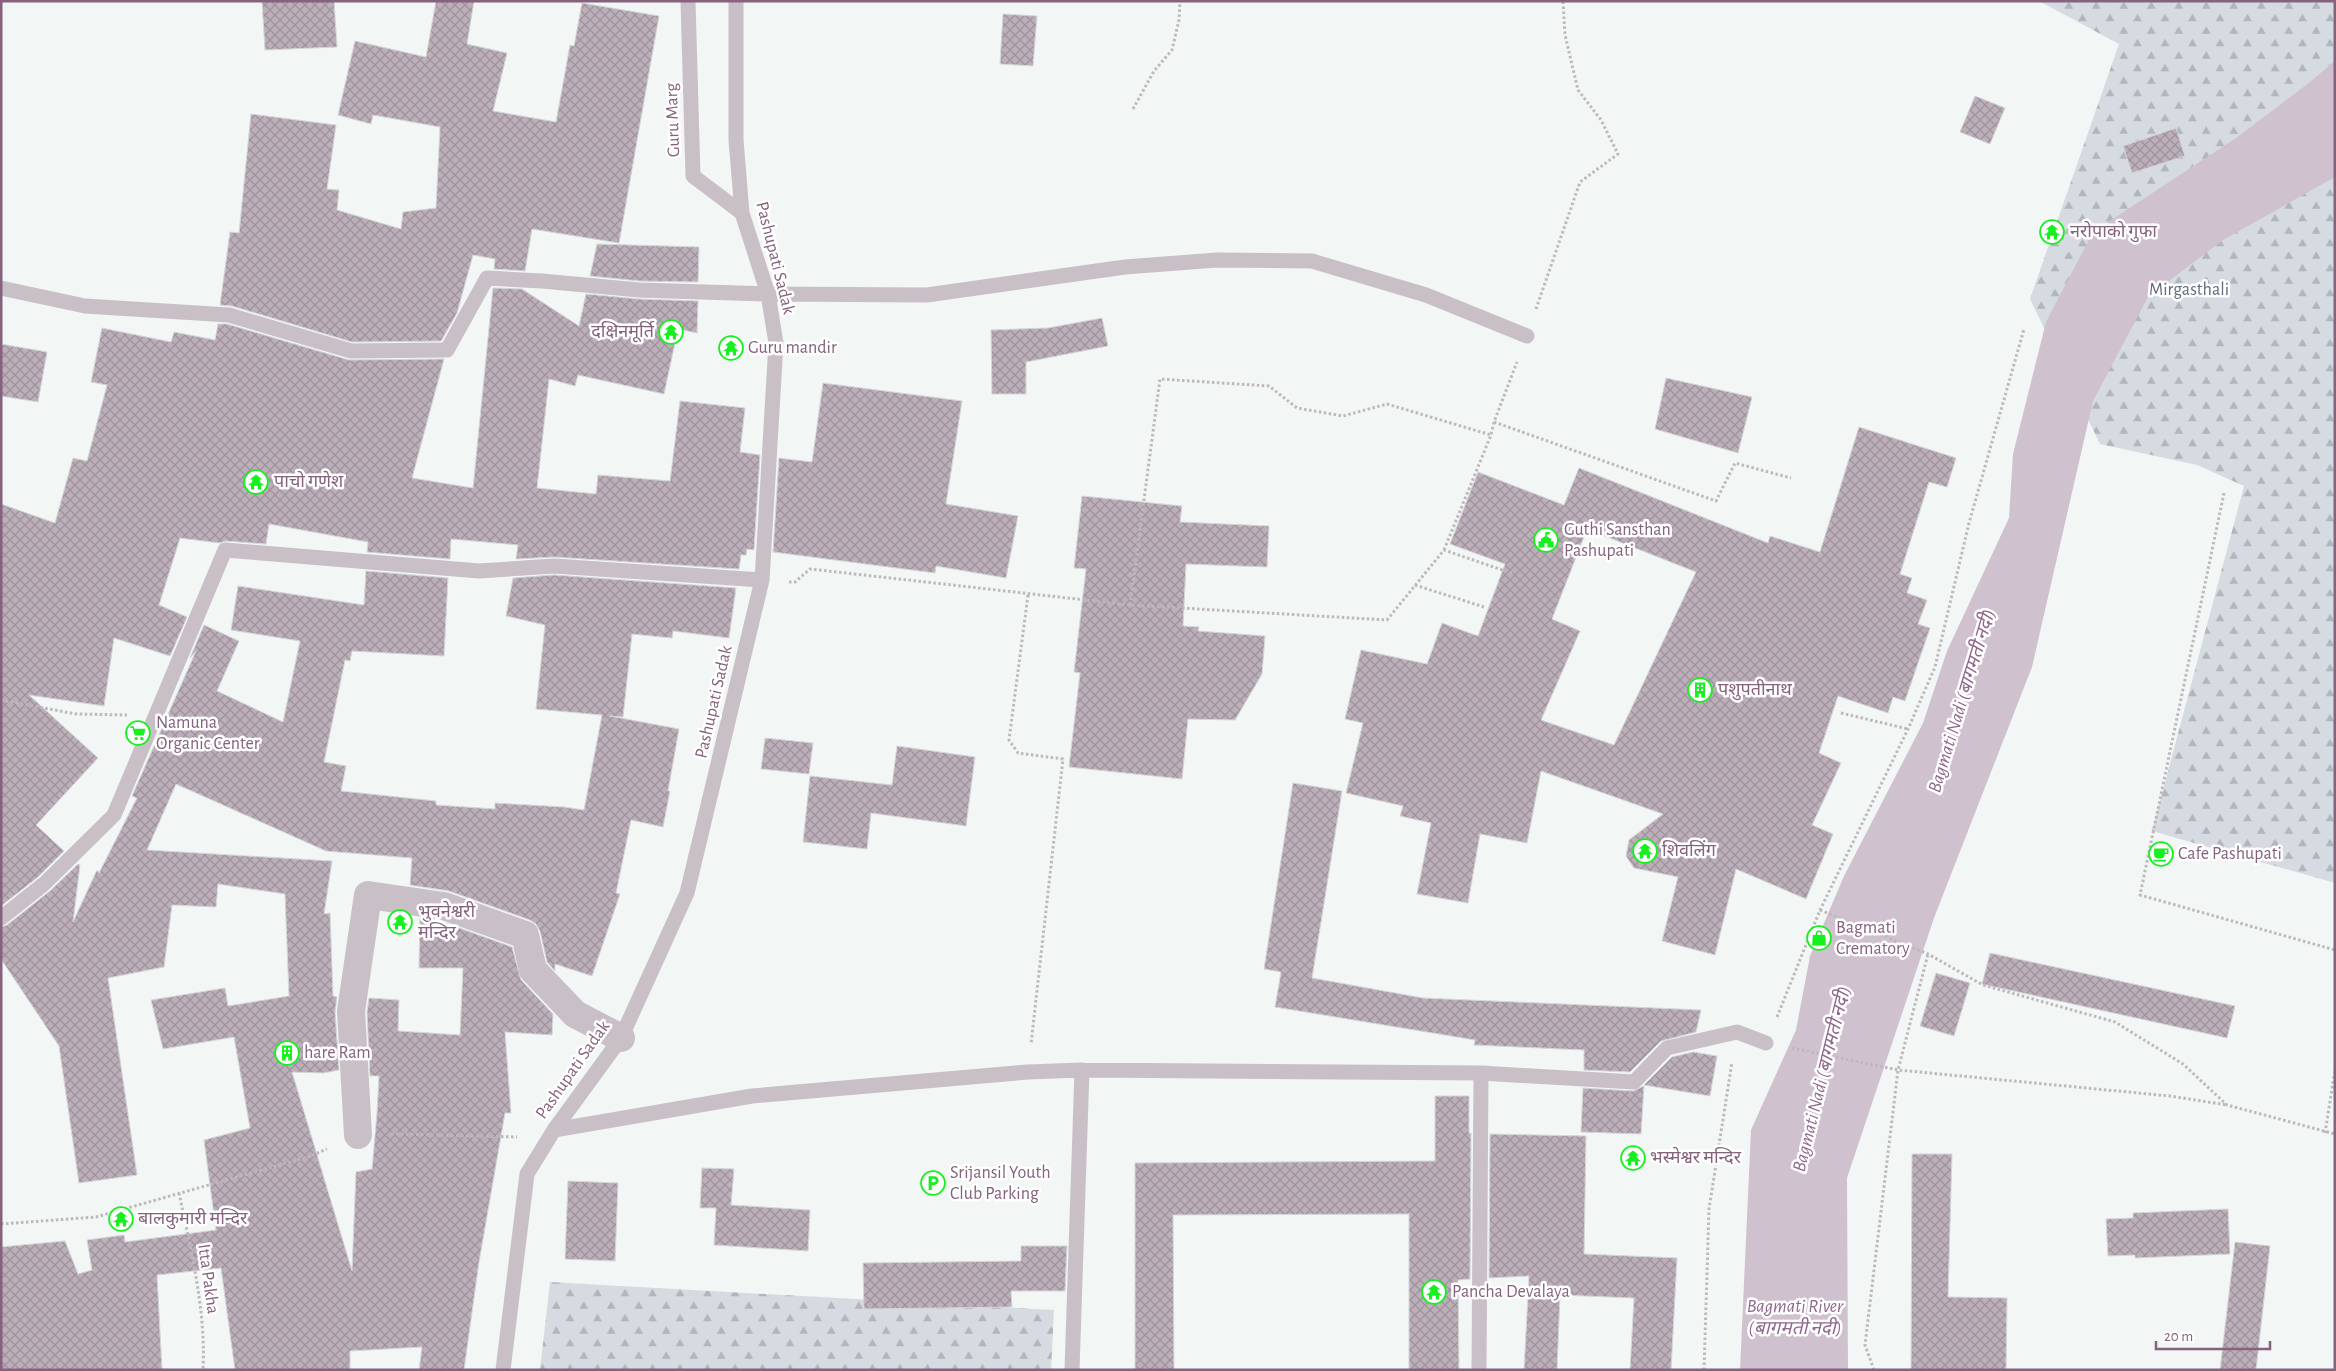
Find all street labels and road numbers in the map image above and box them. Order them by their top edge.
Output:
street label: Guru Marg [663,82,683,157]
street label: Pashupati Sadak [752,200,798,317]
street label: Pashupati Sadak [692,643,736,760]
street label: Pashupati Sadak [533,1017,614,1122]
street label: Itta Pakha [194,1243,222,1315]

